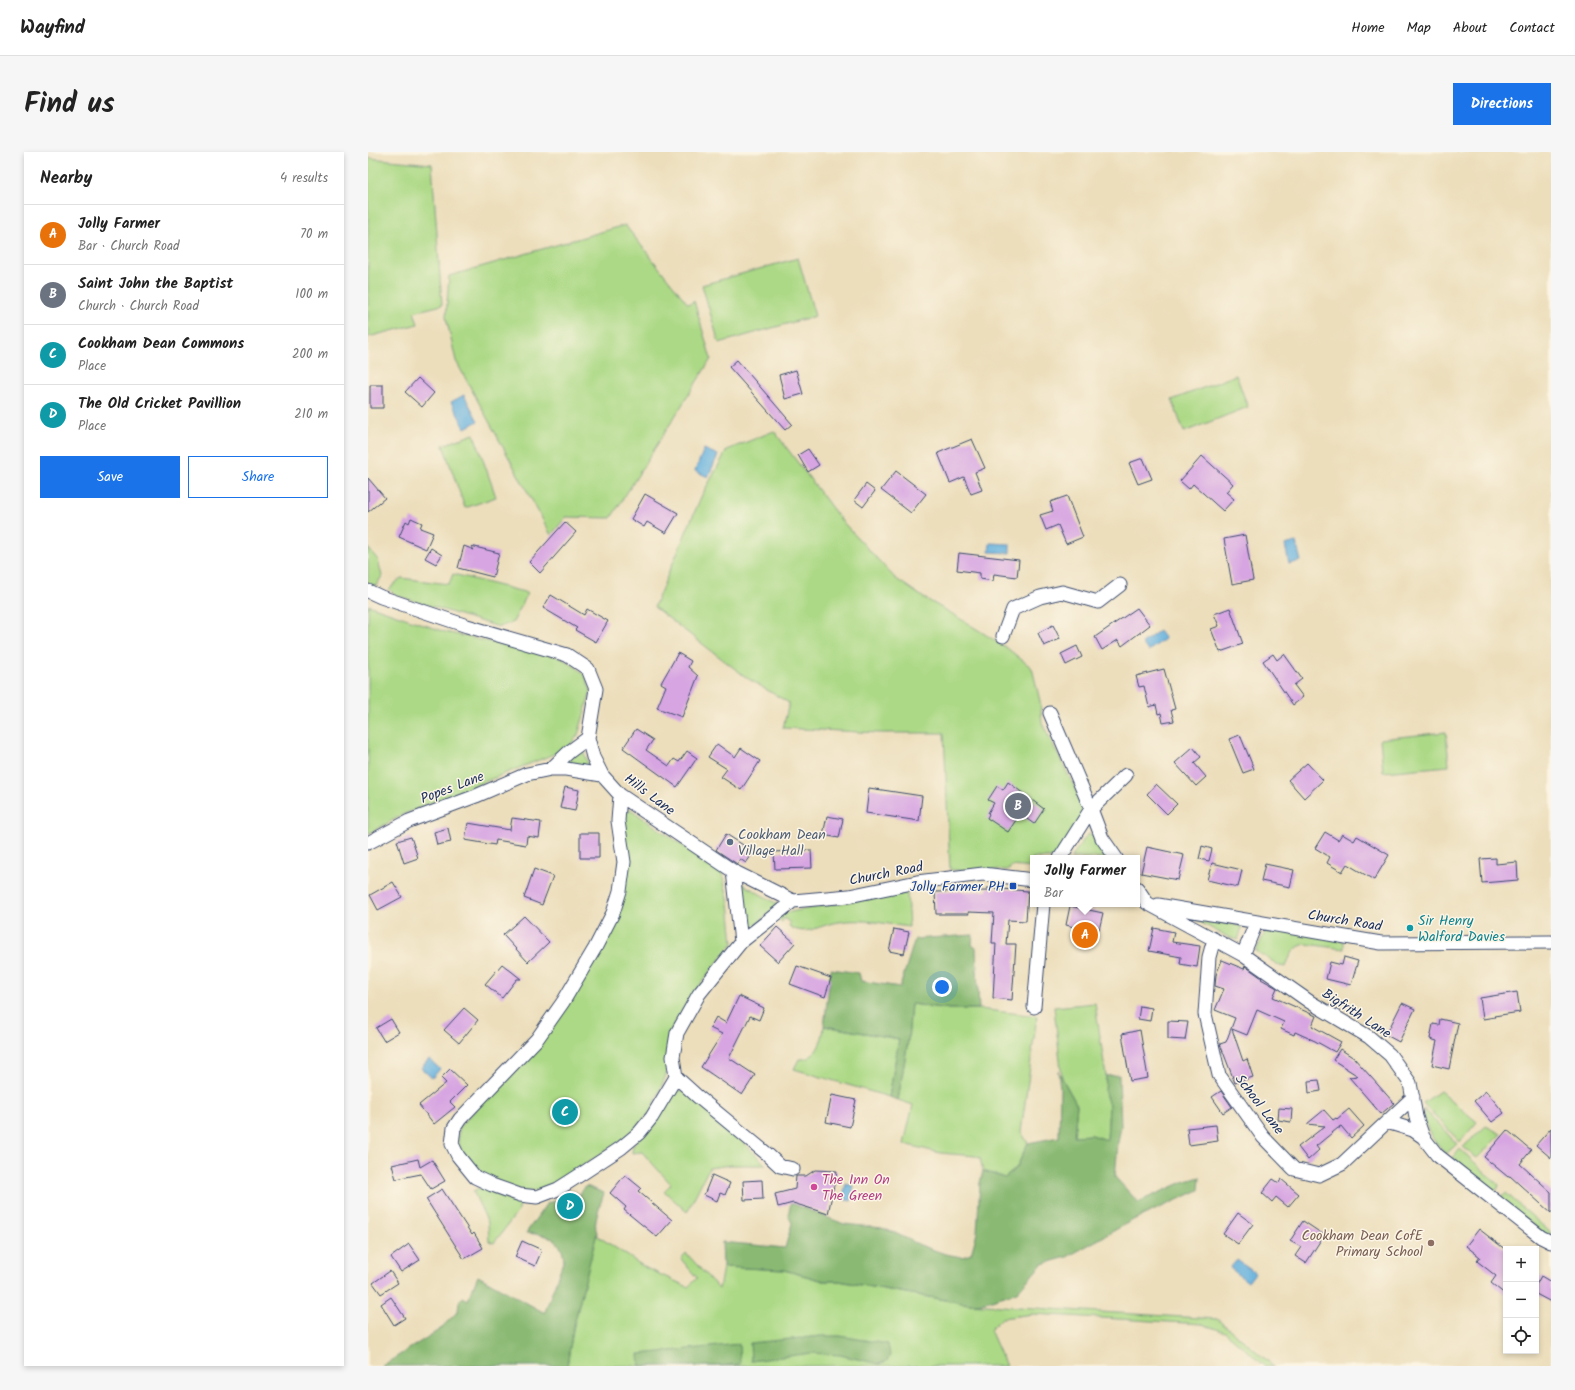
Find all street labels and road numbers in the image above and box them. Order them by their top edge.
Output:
street label: Popes Lane [417,766,488,810]
street label: Hills Lane [619,768,680,822]
street label: Church Road [847,856,926,892]
street label: Church Road [1306,904,1384,938]
street label: Bigfrith Lane [1317,983,1396,1045]
street label: School Lane [1229,1070,1290,1140]

